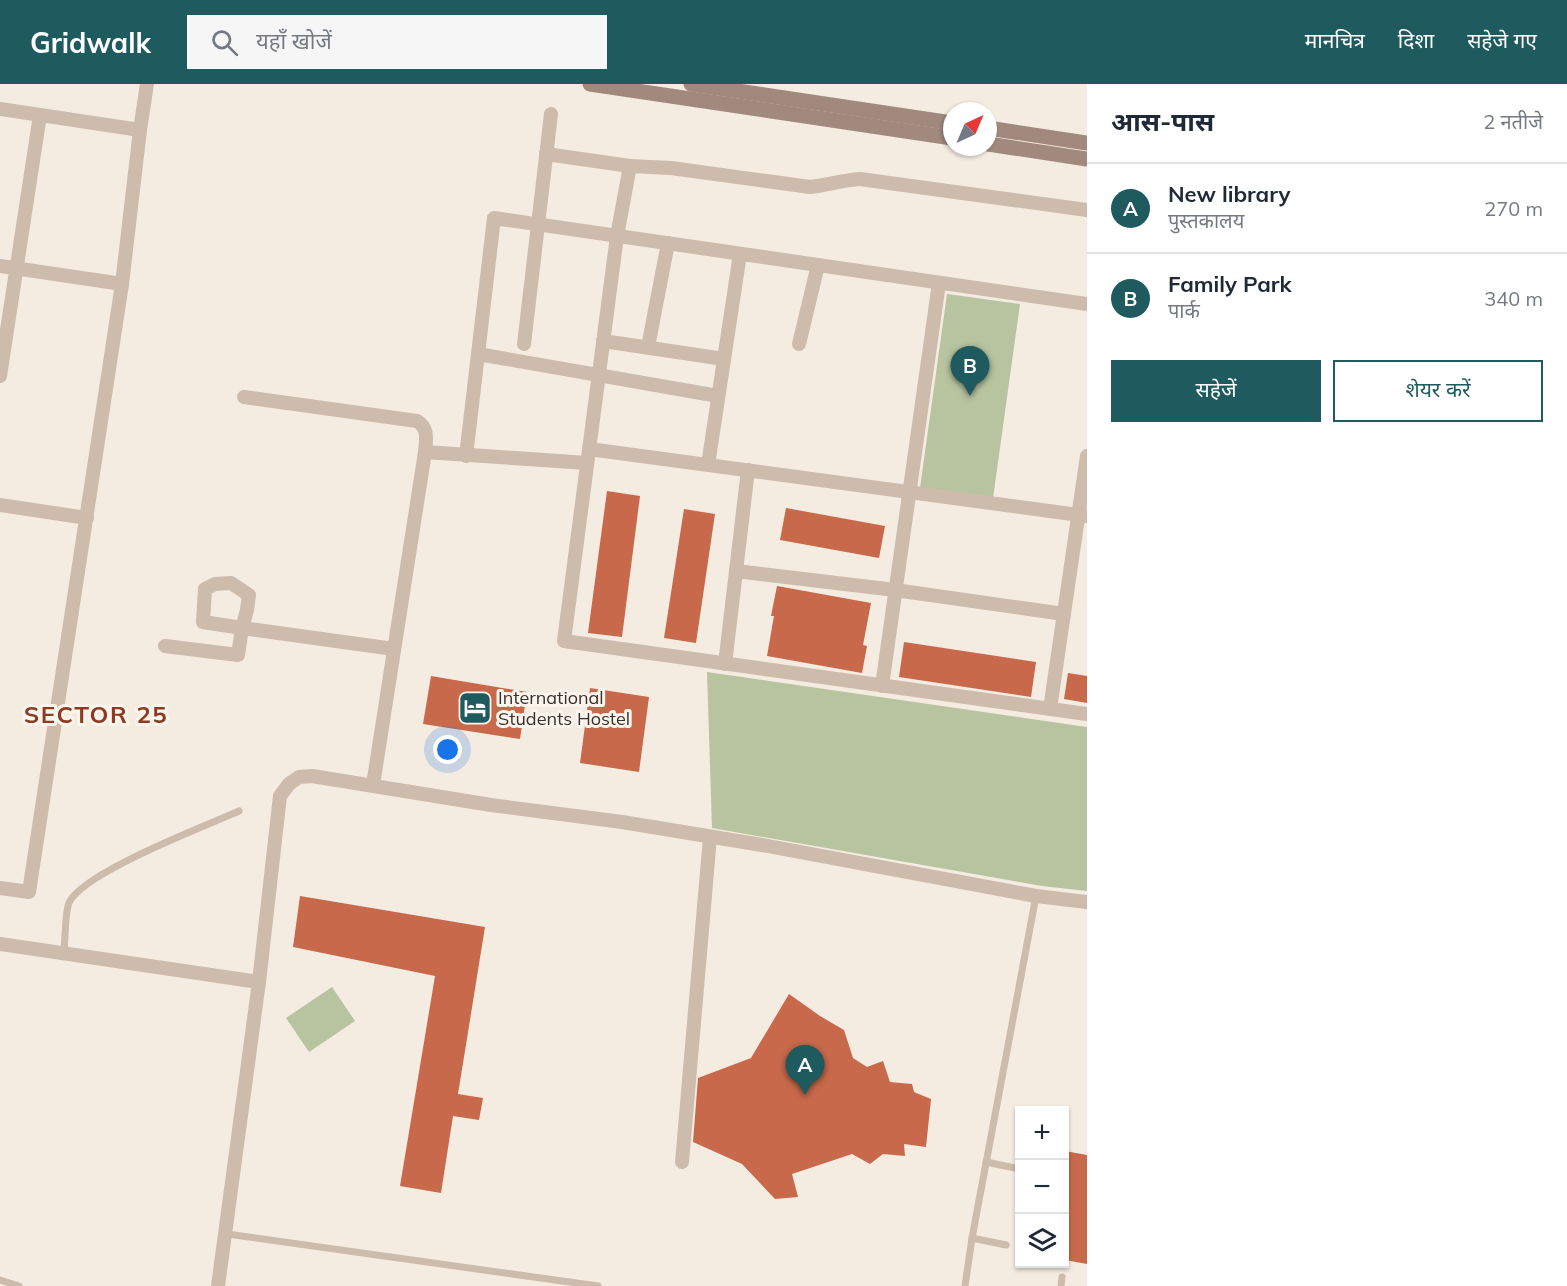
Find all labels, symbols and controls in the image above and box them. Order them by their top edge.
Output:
search box [187,15,607,69]
text: Gridwalk [30,25,151,60]
icon: search [208,26,241,59]
text: यहाँ खोजें [256,27,332,55]
text: मानचित्र [1305,27,1365,53]
text: दिशा [1398,27,1434,53]
text: सहेजे गए [1467,27,1537,53]
north arrow [943,102,997,156]
text: आस-पास [1111,105,1214,138]
text: 2 नतीजे [1483,109,1543,134]
text: New library [1168,180,1291,208]
text: A [1123,196,1138,221]
text: 270 m [1484,196,1543,221]
text: पुस्तकालय [1168,208,1244,233]
text: Family Park [1168,270,1292,298]
text: B [1124,286,1137,311]
text: 340 m [1484,286,1543,311]
text: पार्क [1168,298,1200,323]
pin: B [950,346,990,396]
button: सहेजें [1111,360,1321,422]
button: शेयर करें [1333,360,1543,422]
place label: International Students Hostel [498,686,630,730]
hotel icon: International Students Hostel [457,690,493,726]
district label: SECTOR 25 [24,699,168,729]
your location [433,735,462,764]
pin: A [786,1046,824,1095]
map controls [1015,1106,1069,1268]
button: + [1015,1106,1069,1160]
button: − [1015,1160,1069,1214]
button: layers [1015,1214,1069,1268]

